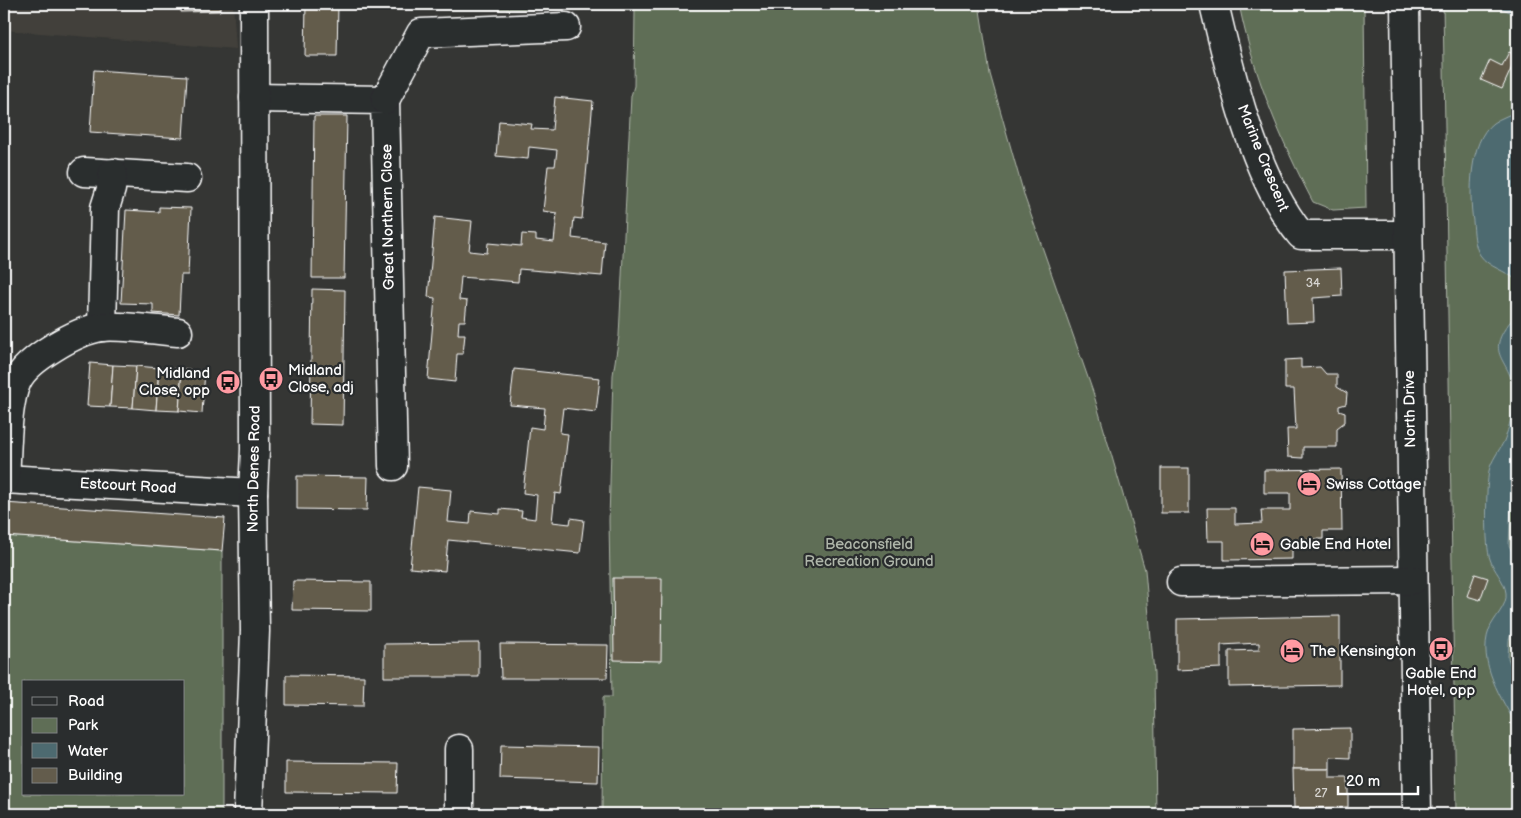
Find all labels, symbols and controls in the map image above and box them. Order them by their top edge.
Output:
street label: Marine Crescent [1233,102,1293,215]
street label: Great Northern Close [377,144,399,290]
house number: 34 [1306,276,1321,291]
place label: Midland Close, adj [288,361,354,397]
place label: Midland Close, opp [139,364,210,400]
bus stop icon: Midland Close, adj [258,366,284,392]
bus stop icon: Midland Close, opp [215,369,241,395]
street label: North Drive [1400,370,1420,448]
street label: North Denes Road [243,405,265,533]
hotel icon: Swiss Cottage [1296,471,1322,497]
street label: Estcourt Road [79,474,177,498]
place label: Swiss Cottage [1326,475,1421,494]
hotel icon: Gable End Hotel [1249,531,1275,557]
park label: Beaconsfield Recreation Ground [804,535,934,571]
place label: Gable End Hotel [1280,535,1391,554]
bus stop icon: Gable End Hotel, opp [1428,636,1454,662]
hotel icon: The Kensington [1279,638,1305,664]
place label: The Kensington [1310,642,1416,661]
place label: Gable End Hotel, opp [1405,664,1477,700]
legend [22,680,185,796]
text: Road [68,692,104,711]
text: Park [68,716,99,735]
text: Water [68,742,108,761]
scale bar [1338,763,1418,795]
text: Building [68,766,123,785]
text: 20 m [1346,772,1380,791]
house number: 27 [1315,786,1328,801]

